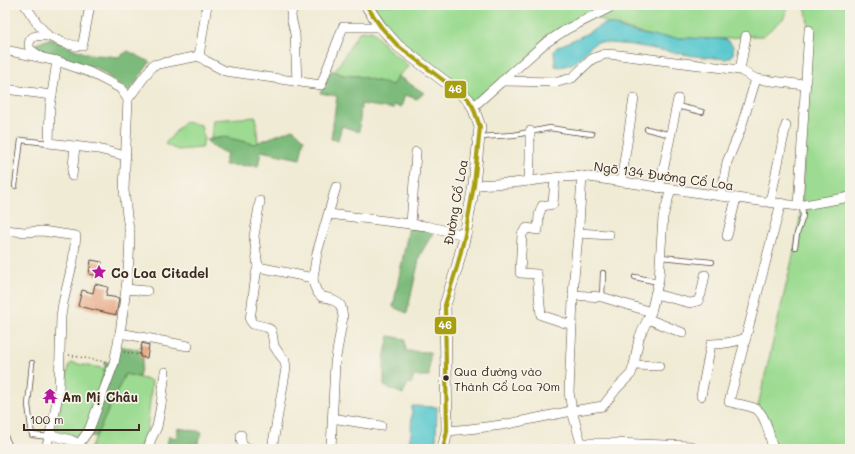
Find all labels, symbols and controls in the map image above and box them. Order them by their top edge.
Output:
line badge: 46 [444,80,467,99]
text: 46 [448,81,462,96]
street label: Ngõ 134 Đường Cổ Loa [593,157,735,193]
street label: Đường Cổ Loa [439,158,471,246]
place icon: Co Loa Citadel [90,263,108,281]
place label: Co Loa Citadel [111,264,209,281]
line badge: 46 [434,316,457,335]
text: 46 [438,317,452,332]
place label: Qua đường vào Thành Cổ Loa 70m [454,363,560,394]
marker: Qua đường vào Thành Cổ Loa 70m [441,373,451,383]
temple icon: Am Mị Châu [41,387,59,405]
place label: Am Mị Châu [62,388,138,405]
scale bar [24,406,139,432]
text: 100 m [30,411,64,427]

